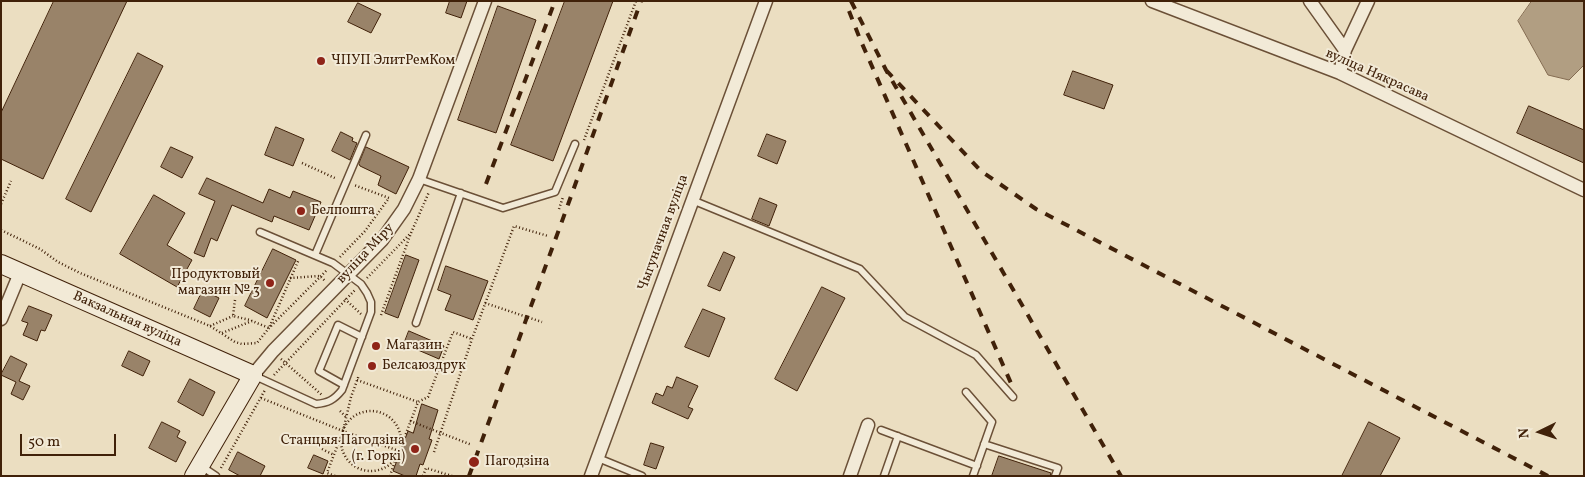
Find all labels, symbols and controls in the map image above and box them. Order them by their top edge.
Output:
street label: вуліца Някрасава [1323,46,1431,106]
place label: ЧПУП ЭлитРемКом [331,53,455,69]
marker: ЧПУП ЭлитРемКом [315,55,327,67]
street label: Чыгуначная вуліца [635,173,693,293]
place label: Белпошта [311,203,375,219]
marker: Белпошта [295,205,307,217]
street label: вуліца Міру [334,220,398,288]
place label: Продуктовый магазин № 3 [171,267,260,300]
marker: Продуктовый магазин № 3 [264,277,276,289]
street label: Вакзальная вуліца [70,288,184,352]
place label: Магазин [386,338,442,354]
marker: Магазин [370,340,382,352]
place label: Белсаюздрук [382,358,466,374]
marker: Белсаюздрук [366,360,378,372]
north arrow [1515,407,1565,457]
scale bar [22,424,119,456]
text: N [1515,427,1534,439]
text: 50 m [28,432,60,453]
place label: Станцыя Пагодзіна (г. Горкі) [281,433,405,466]
marker: Станцыя Пагодзіна (г. Горкі) [409,443,421,455]
place label: Пагодзіна [485,454,549,470]
marker: Пагодзіна [467,455,481,469]

